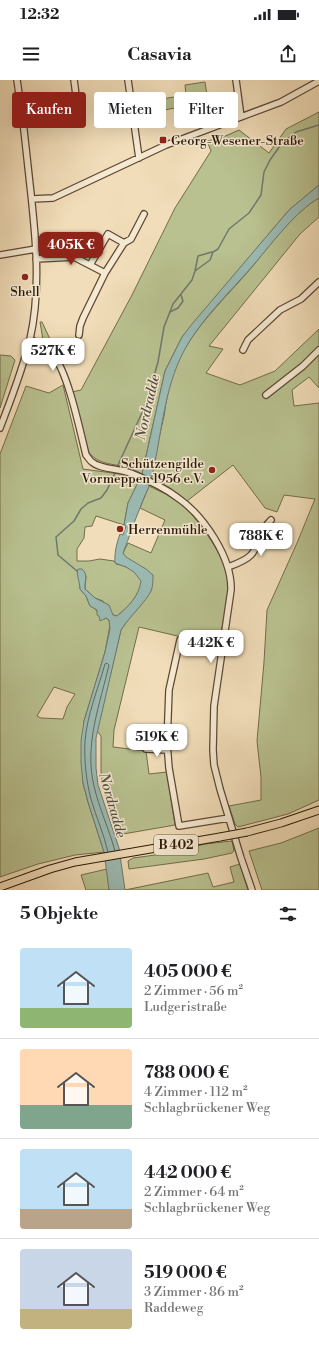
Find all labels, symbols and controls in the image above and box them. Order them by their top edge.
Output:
text: 12:32 [20,5,59,24]
icon: menu [20,43,42,65]
text: Casavia [127,43,192,66]
icon: share [277,43,299,65]
chip: Kaufen [12,92,86,128]
chip: Mieten [94,92,166,128]
chip: Filter [174,92,238,128]
place label: Georg-Wesener-Straße [171,133,304,149]
marker: Georg-Wesener-Straße [158,135,168,145]
pin: 405K € [38,232,104,266]
text: 405K € [47,237,95,253]
marker: Shell [20,272,30,282]
place label: Shell [10,284,40,300]
pin: 527K € [20,338,86,372]
text: 527K € [31,343,75,359]
water label: Nordradde [131,372,164,443]
place label: Schützengilde Vormeppen 1956 e.V. [80,456,204,487]
marker: Schützengilde Vormeppen 1956 e.V. [207,465,217,475]
place label: Herrenmühle [128,522,208,538]
pin: 788K € [228,523,294,557]
marker: Herrenmühle [115,524,125,534]
text: 788K € [238,528,284,544]
pin: 442K € [178,630,244,664]
text: 442K € [188,635,234,651]
pin: 519K € [124,724,190,758]
text: 519K € [135,729,179,745]
water label: Nordradde [94,770,130,840]
road number: B 402 [154,835,198,855]
text: 5 Objekte [20,903,98,925]
icon: filters [277,903,299,925]
text: 405 000 € [144,961,232,983]
icon: home [52,964,100,1012]
text: 2 Zimmer · 56 m² [144,983,243,999]
text: Ludgeristraße [144,999,227,1015]
text: 788 000 € [144,1062,229,1084]
icon: home [52,1065,100,1113]
text: 4 Zimmer · 112 m² [144,1084,248,1100]
text: Schlagbrückener Weg [144,1100,270,1116]
text: 442 000 € [144,1162,231,1184]
icon: home [52,1165,100,1213]
text: 2 Zimmer · 64 m² [144,1184,244,1200]
text: Schlagbrückener Weg [144,1200,270,1216]
text: 519 000 € [144,1262,227,1284]
icon: home [52,1265,100,1313]
text: 3 Zimmer · 86 m² [144,1284,244,1300]
text: Raddeweg [144,1300,203,1316]

